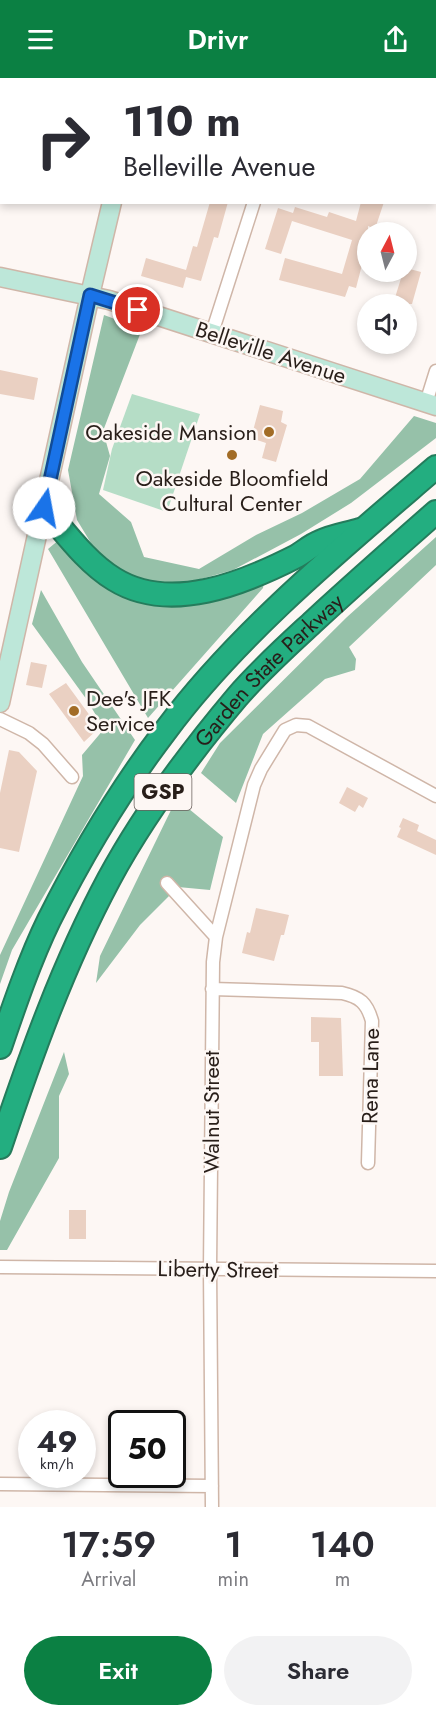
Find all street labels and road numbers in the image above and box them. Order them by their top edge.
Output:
street label: Belleville Avenue [192,313,350,391]
street label: Garden State Parkway [187,585,351,754]
road number: GSP [134,774,192,810]
street label: Rena Lane [353,1028,387,1124]
street label: Walnut Street [195,1050,227,1173]
street label: Liberty Street [157,1252,280,1286]

